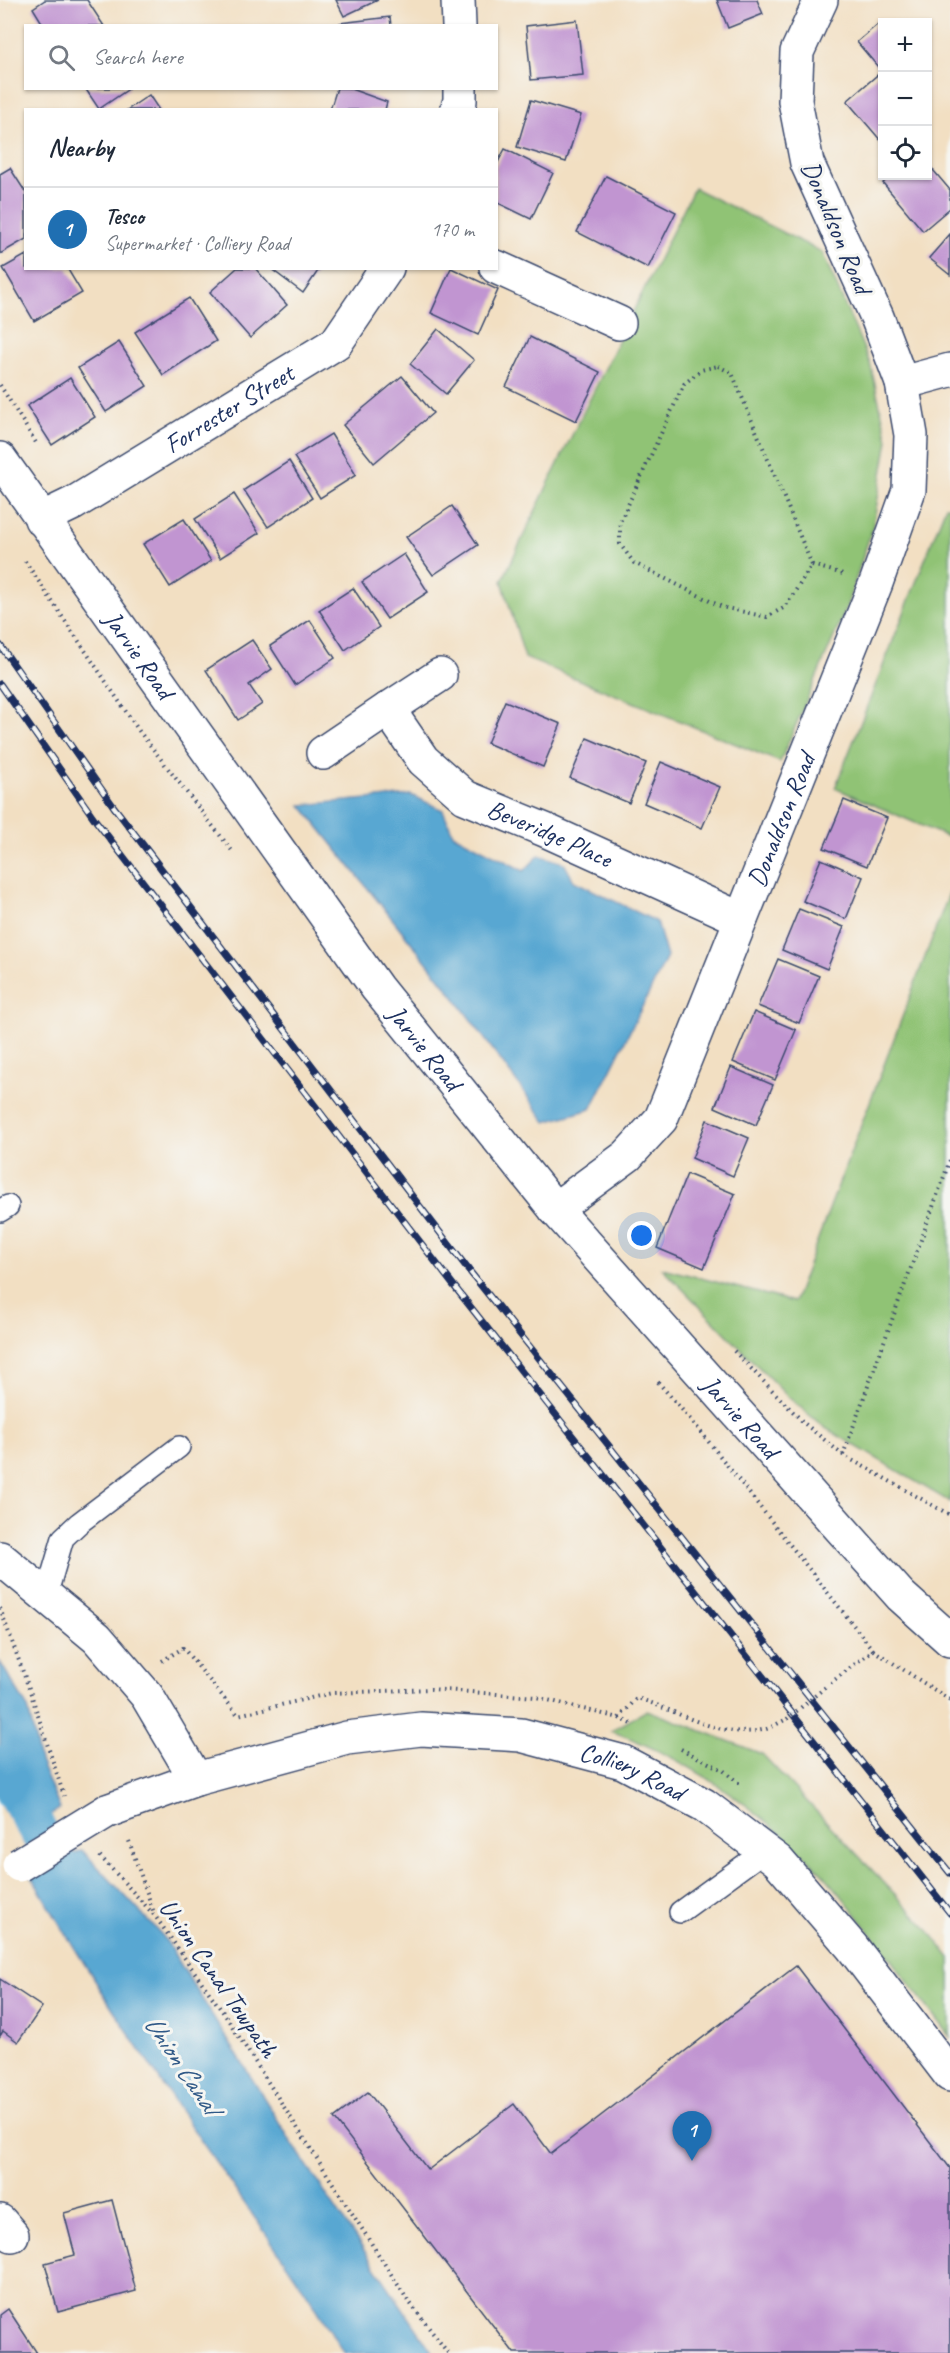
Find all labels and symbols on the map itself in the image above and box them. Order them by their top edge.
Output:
street label: Donaldson Road [794,156,881,302]
street label: Forrester Street [158,356,302,461]
street label: Jarvie Road [95,603,184,708]
street label: Donaldson Road [740,745,824,892]
street label: Beveridge Place [482,792,618,876]
street label: Jarvie Road [379,997,471,1100]
your location [627,1221,656,1250]
street label: Jarvie Road [693,1367,789,1468]
street label: Colliery Road [576,1735,694,1810]
street label: Union Canal Towpath [152,1893,286,2065]
water label: Union Canal [137,2009,232,2127]
pin: 1 [672,2112,712,2161]

